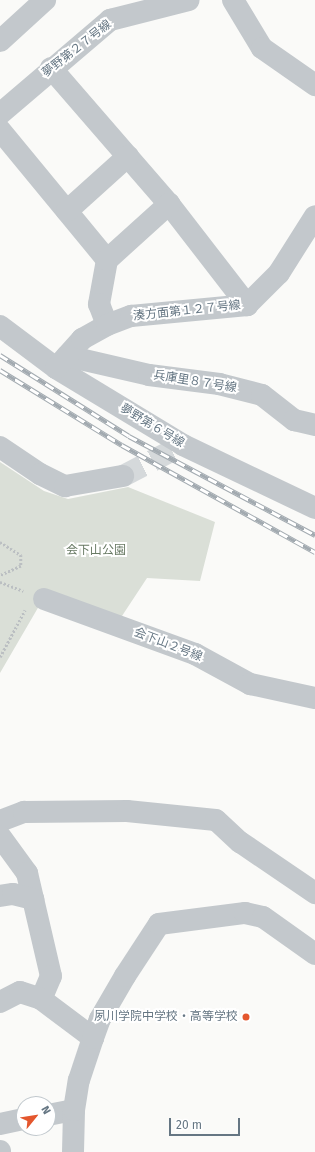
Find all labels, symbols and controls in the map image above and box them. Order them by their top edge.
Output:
street label: 夢野第２７号線 [39,17,115,81]
street label: 湊方面第１２７号線 [133,298,241,324]
street label: 兵庫里８７号線 [152,368,238,396]
street label: 夢野第６号線 [117,401,187,451]
park label: 会下山公園 [66,544,126,558]
street label: 会下山２号線 [132,625,204,665]
place label: 夙川学院中学校・高等学校 [94,1010,238,1024]
marker: 夙川学院中学校・高等学校 [241,1012,251,1022]
north arrow [16,1096,56,1136]
text: N [39,1104,53,1117]
scale bar [171,1110,242,1136]
text: 20 m [176,1118,202,1132]

